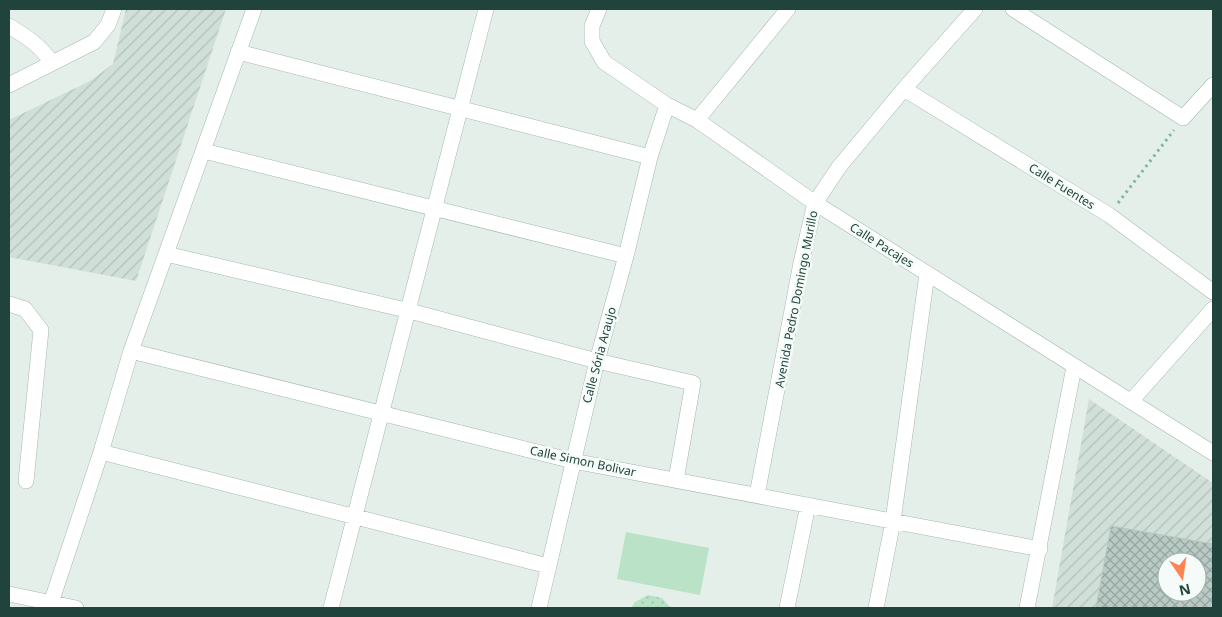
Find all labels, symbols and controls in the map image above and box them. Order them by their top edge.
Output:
street label: Calle Fuentes [1026,159,1099,213]
street label: Avenida Pedro Domingo Murillo [770,209,822,389]
street label: Calle Pacajes [847,219,917,272]
street label: Calle Sória Araujo [578,305,620,405]
street label: Calle Simon Bolivar [528,441,638,481]
north arrow [1157,552,1207,602]
text: N [1177,580,1193,601]

